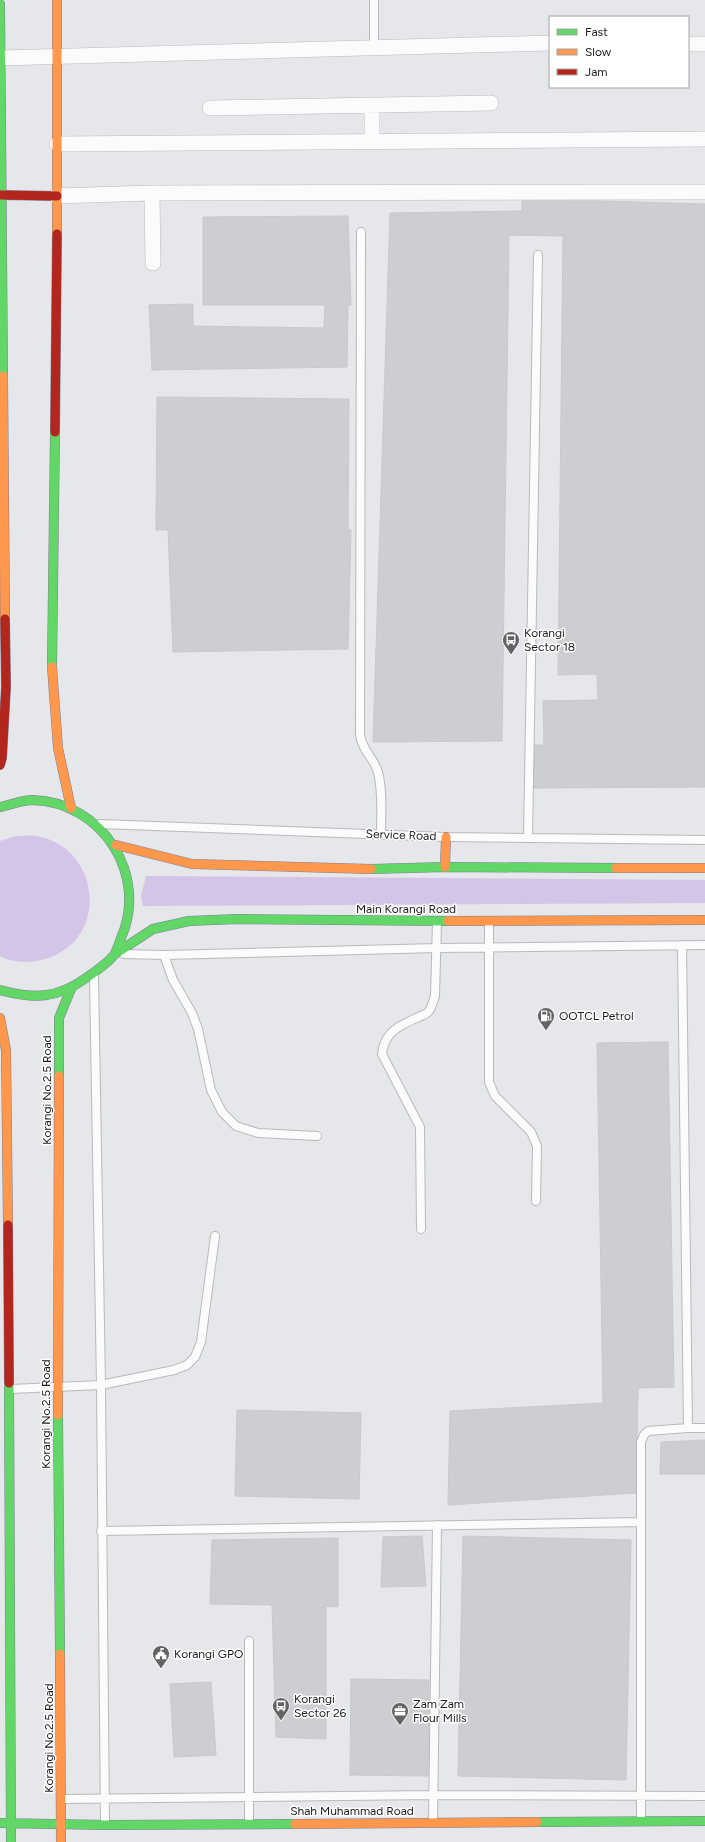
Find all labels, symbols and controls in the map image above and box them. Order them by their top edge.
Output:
legend [549,16,689,88]
text: Fast [585,25,608,39]
text: Slow [585,45,612,59]
text: Jam [585,65,608,79]
place label: Korangi Sector 18 [524,626,575,654]
bus stop icon: Korangi Sector 18 [501,630,521,655]
street label: Service Road [365,827,437,843]
street label: Main Korangi Road [356,902,456,916]
fuel station icon: OOTCL Petrol [536,1006,556,1031]
place label: OOTCL Petrol [559,1009,634,1023]
street label: Korangi No.2.5 Road [40,1035,54,1145]
street label: Korangi No.2.5 Road [39,1359,53,1469]
public building icon: Korangi GPO [151,1644,171,1669]
place label: Korangi GPO [174,1647,243,1661]
street label: Korangi No.2.5 Road [42,1683,56,1793]
place label: Korangi Sector 26 [294,1692,347,1720]
bus stop icon: Korangi Sector 26 [271,1696,291,1721]
place label: Zam Zam Flour Mills [413,1697,467,1725]
office icon: Zam Zam Flour Mills [390,1701,410,1726]
street label: Shah Muhammad Road [290,1804,414,1818]

